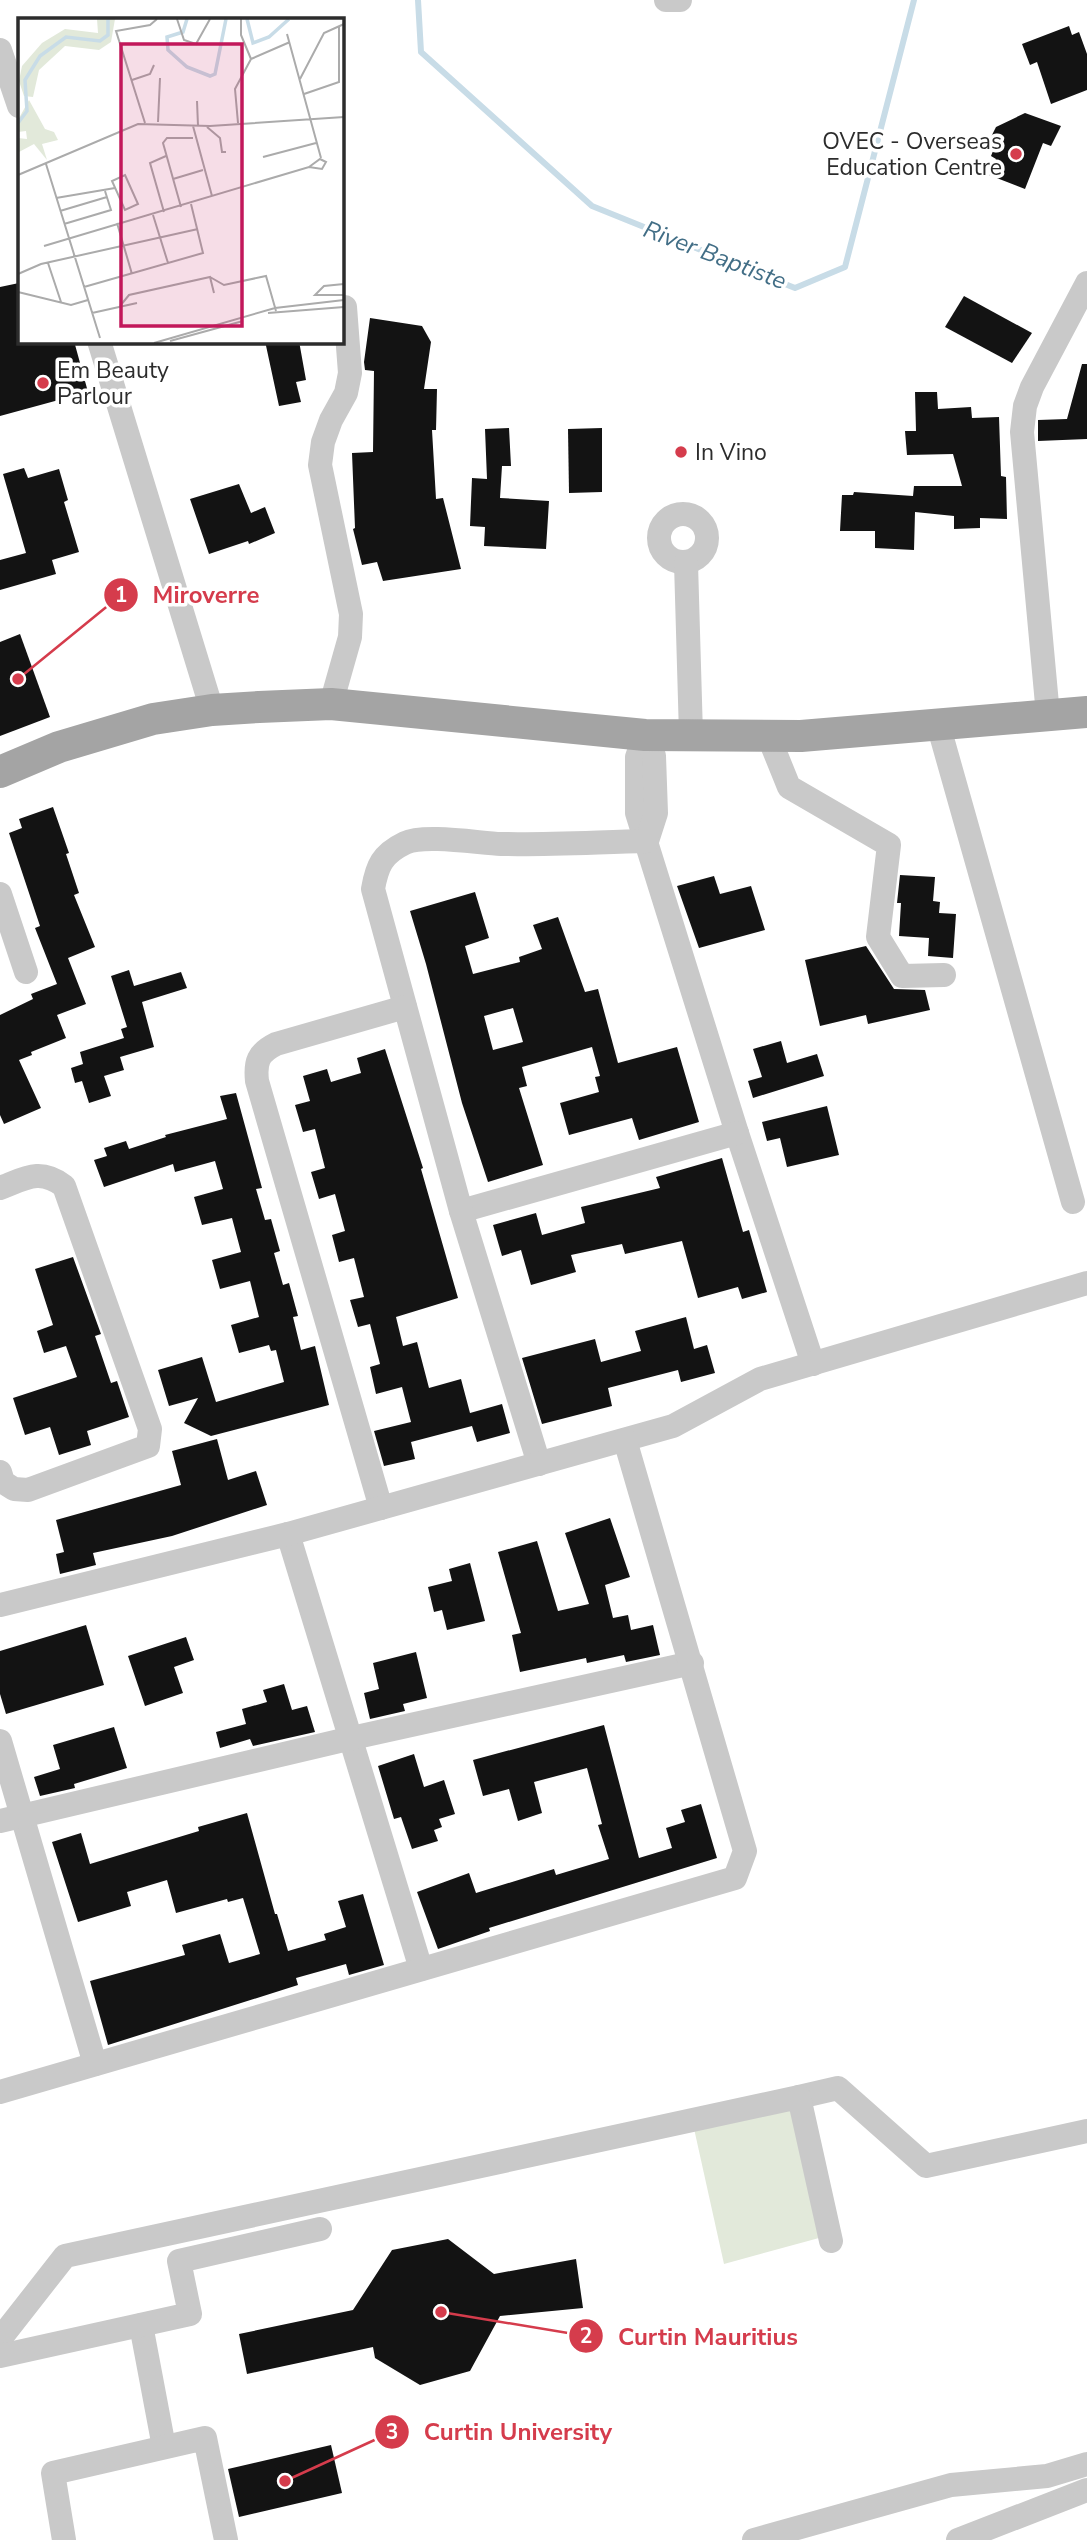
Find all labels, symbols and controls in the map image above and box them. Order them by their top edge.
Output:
inset map [18,18,343,343]
place label: OVEC - Overseas Education Centre [822,126,1002,183]
marker: OVEC - Overseas Education Centre [1008,146,1024,162]
water label: River Baptiste [639,213,791,297]
place label: Em Beauty Parlour [57,355,169,412]
marker: Em Beauty Parlour [35,375,51,391]
place label: In Vino [695,437,767,468]
marker: In Vino [673,444,689,460]
callout: Miroverre [103,573,273,618]
text: Miroverre [153,579,259,611]
text: 1 [115,581,127,609]
callout: Curtin Mauritius [569,2314,812,2359]
text: Curtin Mauritius [618,2321,798,2353]
text: 2 [580,2322,592,2350]
callout: Curtin University [375,2410,626,2455]
text: Curtin University [424,2416,612,2448]
text: 3 [386,2418,398,2446]

